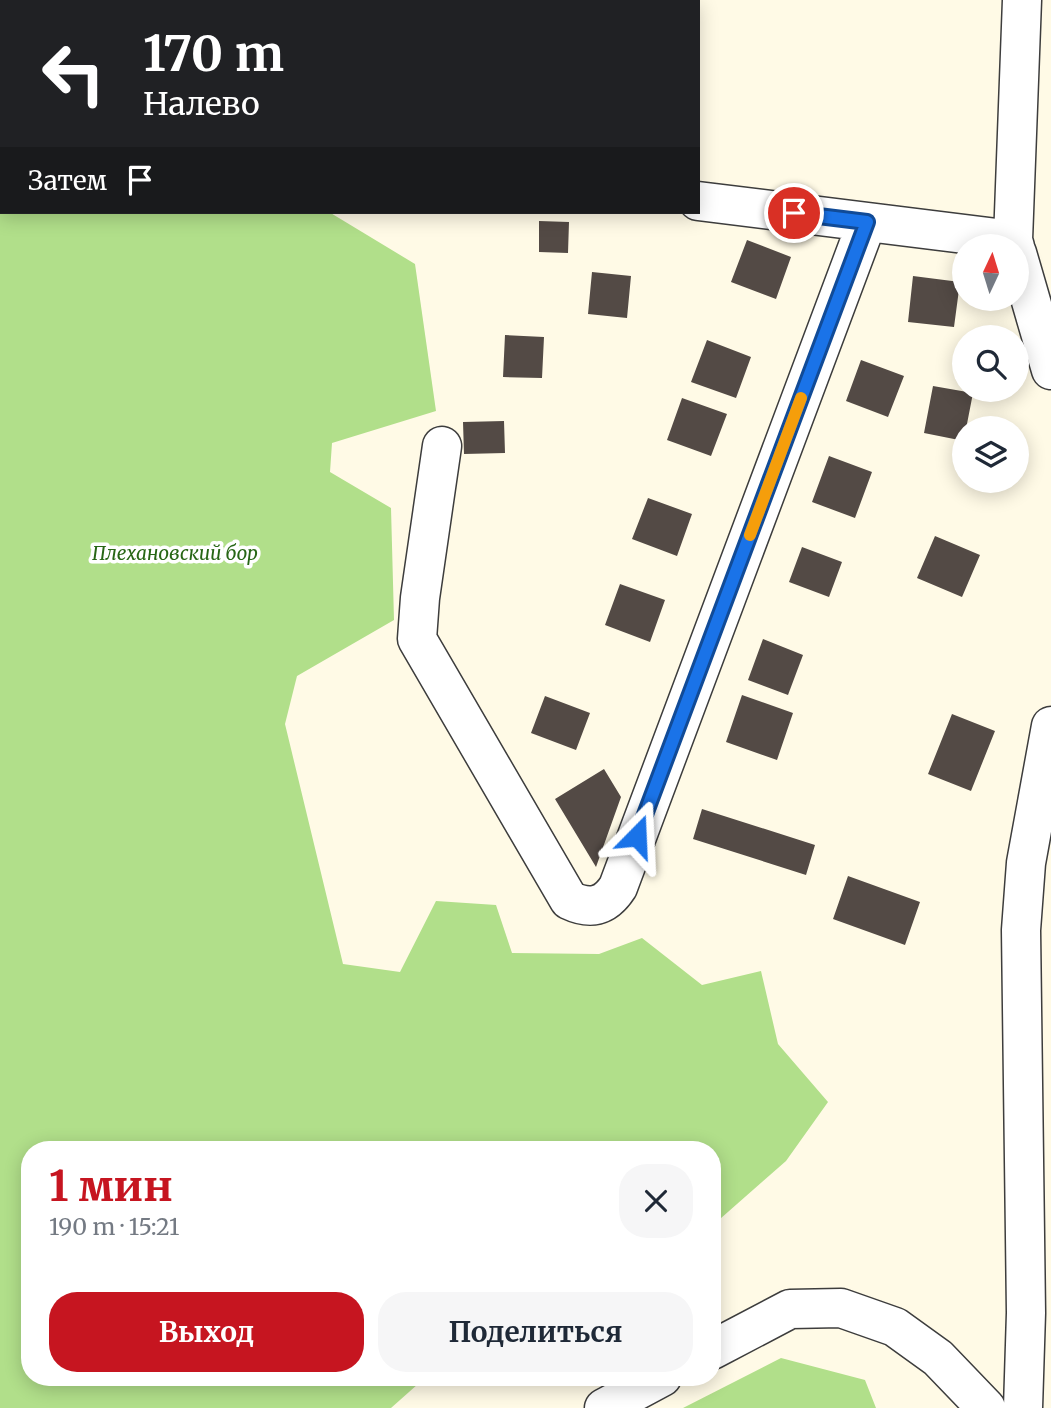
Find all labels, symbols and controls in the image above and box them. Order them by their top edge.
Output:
text: 170 m [143,23,284,84]
icon: left [28,28,119,119]
text: Налево [143,84,260,124]
icon: arrive [121,161,159,199]
text: Затем [28,164,107,197]
pin [764,183,824,243]
icon: arrive [775,194,813,232]
north arrow [952,234,1029,312]
map controls [952,234,1029,493]
button: search [952,325,1029,402]
button: layers [952,416,1029,493]
park label: Плехановский бор [92,541,258,565]
position arrow [600,799,674,873]
text: 1 мин [49,1160,173,1212]
button: close [619,1164,693,1238]
text: 190 m · 15:21 [49,1212,179,1241]
button: Выход [49,1292,364,1372]
button: Поделиться [378,1292,693,1372]

